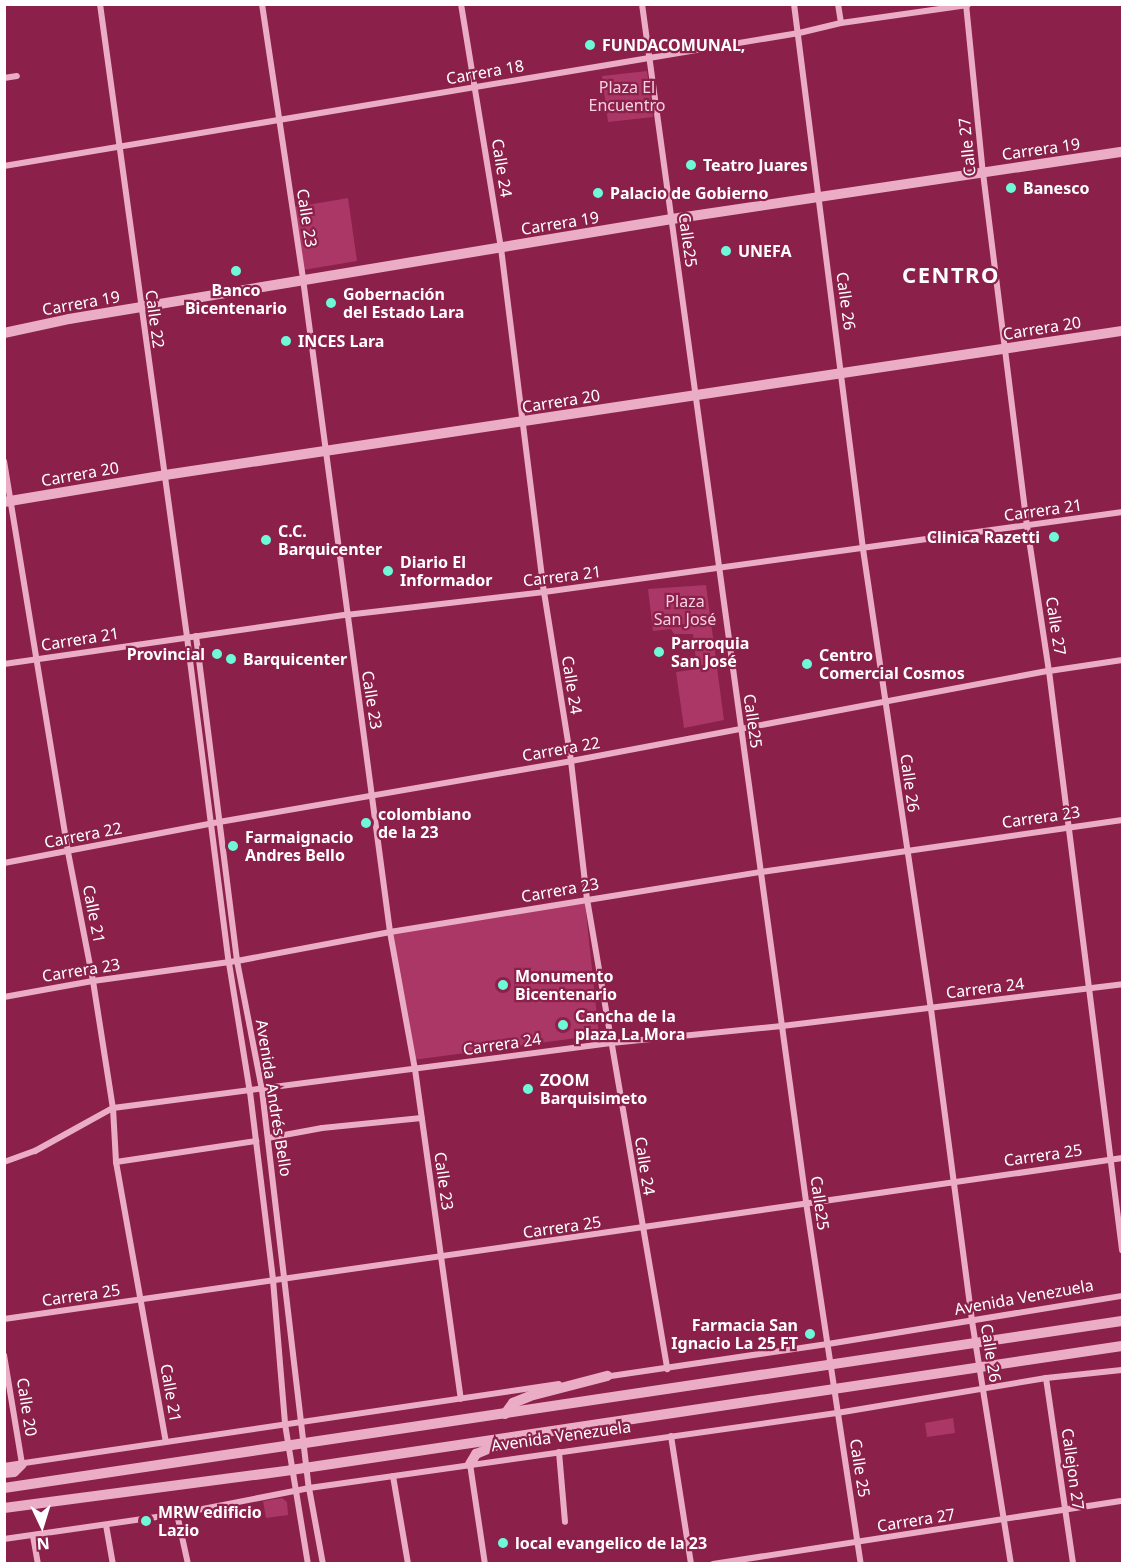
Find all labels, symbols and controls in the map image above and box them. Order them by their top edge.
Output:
place label: FUNDACOMUNAL, [602,35,745,55]
marker: FUNDACOMUNAL, [583,38,597,52]
street label: Carrera 18 [445,56,525,88]
park label: Plaza El Encuentro [588,77,666,115]
street label: Calle 27 [954,117,980,177]
street label: Carrera 19 [1001,134,1081,164]
street label: Calle 24 [488,137,516,199]
place label: Teatro Juares [703,155,808,175]
marker: Teatro Juares [684,158,698,172]
place label: Banesco [1023,178,1089,198]
marker: Banesco [1004,181,1018,195]
place label: Palacio de Gobierno [610,183,768,203]
marker: Palacio de Gobierno [591,186,605,200]
street label: Calle 23 [293,187,321,249]
street label: Carrera 19 [520,207,600,239]
street label: Calle25 [675,212,701,268]
place label: UNEFA [738,241,792,261]
marker: UNEFA [719,244,733,258]
district label: CENTRO [902,262,1000,288]
marker: Banco Bicentenario [229,264,243,278]
street label: Calle 26 [832,271,860,331]
place label: Banco Bicentenario [185,280,287,318]
place label: Gobernación del Estado Lara [343,284,464,322]
street label: Carrera 19 [41,287,121,319]
street label: Calle 22 [141,289,169,349]
marker: Gobernación del Estado Lara [324,296,338,310]
street label: Carrera 20 [1002,312,1082,344]
place label: INCES Lara [298,331,384,351]
marker: INCES Lara [279,334,293,348]
street label: Carrera 20 [521,385,601,417]
street label: Carrera 20 [40,458,120,490]
street label: Carrera 21 [1003,495,1083,525]
place label: C.C. Barquicenter [278,521,382,559]
place label: Clinica Razetti [927,527,1040,547]
marker: Clinica Razetti [1045,528,1063,546]
marker: C.C. Barquicenter [259,533,273,547]
place label: Diario El Informador [400,552,492,590]
street label: Carrera 21 [522,562,602,590]
marker: Diario El Informador [381,564,395,578]
park label: Plaza San José [654,591,716,629]
street label: Calle 27 [1042,595,1070,657]
street label: Carrera 21 [40,623,120,655]
place label: Parroquia San José [671,633,749,671]
place label: Provincial [127,644,205,664]
marker: Parroquia San José [652,645,666,659]
place label: Centro Comercial Cosmos [819,645,965,683]
marker: Provincial [210,647,224,661]
place label: Barquicenter [243,649,347,669]
marker: Barquicenter [224,652,238,666]
street label: Calle 24 [558,654,586,716]
marker: Centro Comercial Cosmos [800,657,814,671]
street label: Calle 23 [358,669,386,731]
street label: Calle25 [740,693,766,749]
street label: Carrera 22 [521,733,601,765]
street label: Calle 26 [896,753,924,813]
street label: Carrera 23 [1001,802,1081,832]
place label: colombiano de la 23 [378,804,472,842]
marker: colombiano de la 23 [359,816,373,830]
street label: Carrera 22 [43,818,123,852]
place label: Farmaignacio Andres Bello [245,827,354,865]
marker: Farmaignacio Andres Bello [226,839,240,853]
street label: Carrera 23 [520,874,600,906]
street label: Calle 21 [79,883,109,945]
street label: Carrera 23 [41,954,121,986]
place label: Monumento Bicentenario [515,966,617,1004]
street label: Carrera 24 [945,974,1025,1002]
marker: Monumento Bicentenario [496,978,510,992]
place label: Cancha de la plaza La Mora [575,1006,685,1044]
street label: Avenida Andrés Bello [252,1018,296,1178]
marker: Cancha de la plaza La Mora [556,1018,570,1032]
street label: Carrera 24 [462,1029,542,1059]
place label: ZOOM Barquisimeto [540,1070,647,1108]
marker: ZOOM Barquisimeto [521,1082,535,1096]
street label: Calle 24 [631,1135,659,1197]
street label: Carrera 25 [1003,1140,1083,1170]
street label: Calle 23 [430,1151,458,1211]
street label: Calle25 [807,1175,833,1231]
street label: Carrera 25 [522,1212,602,1242]
street label: Avenida Venezuela [953,1275,1095,1319]
street label: Carrera 25 [41,1280,121,1310]
place label: Farmacia San Ignacio La 25 FT [671,1315,798,1353]
street label: Calle 26 [977,1322,1005,1384]
marker: Farmacia San Ignacio La 25 FT [803,1327,817,1341]
street label: Calle 21 [156,1362,186,1424]
street label: Calle 20 [13,1376,41,1438]
street label: Avenida Venezuela [490,1417,632,1455]
street label: Callejon 27 [1058,1427,1088,1511]
street label: Calle 25 [846,1437,874,1499]
north arrow [12,1496,72,1556]
place label: MRW edificio Lazio [158,1502,262,1540]
street label: Carrera 27 [876,1504,956,1536]
marker: MRW edificio Lazio [139,1514,153,1528]
text: N [36,1533,51,1555]
place label: local evangelico de la 23 [515,1533,707,1553]
marker: local evangelico de la 23 [496,1536,510,1550]

